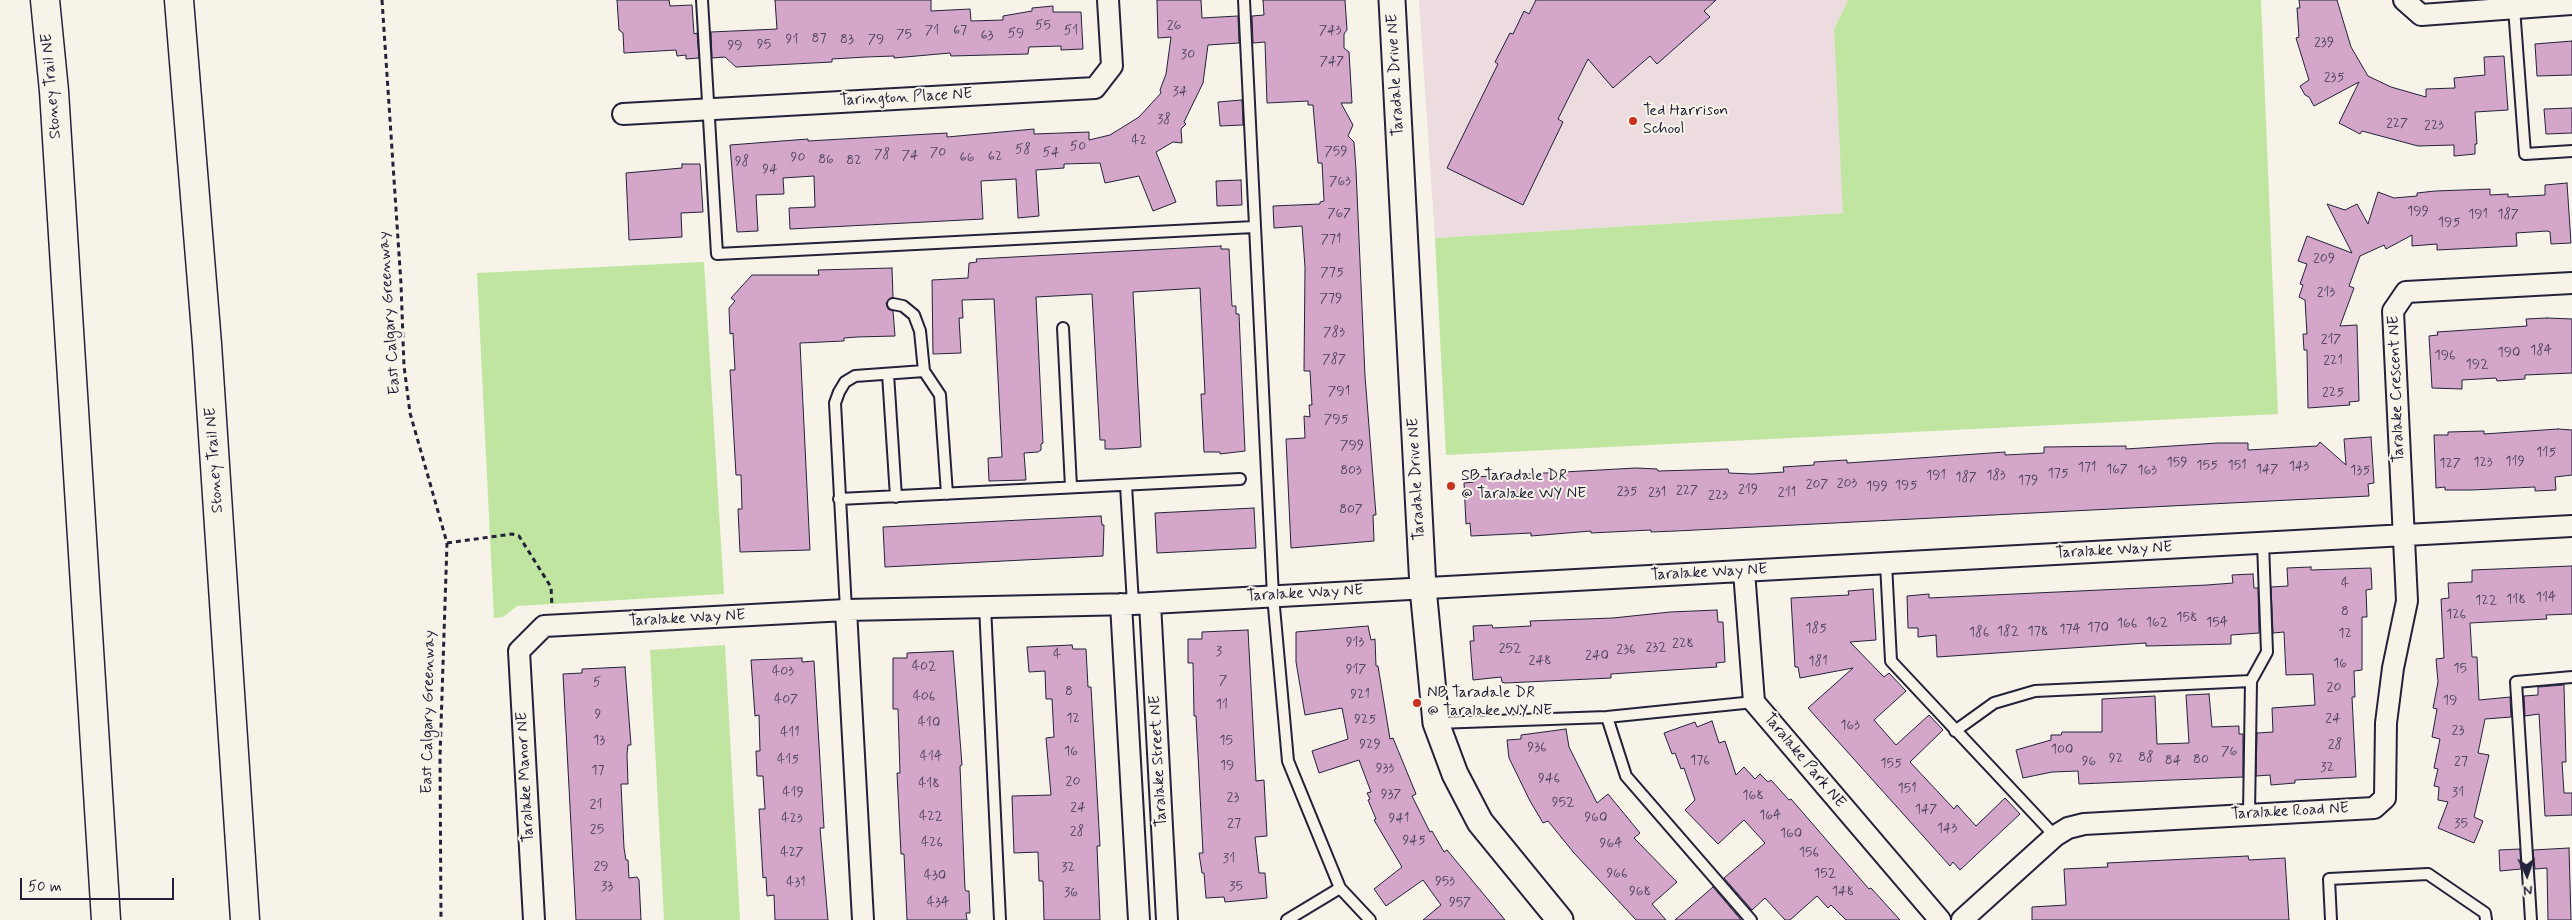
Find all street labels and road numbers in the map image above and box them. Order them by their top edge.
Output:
street label: Taradale Drive NE [1383,13,1409,137]
street label: Stoney Trail NE [38,32,66,140]
street label: Tarington Place NE [839,85,973,111]
street label: East Calgary Greenway [375,231,405,395]
street label: Taralake Crescent NE [2385,315,2409,463]
street label: Stoney Trail NE [202,406,228,514]
street label: Taradale Drive NE [1404,417,1430,541]
street label: Taralake Way NE [2055,538,2173,564]
street label: Taralake Way NE [1650,560,1768,586]
street label: Taralake Way NE [1246,581,1364,607]
street label: Taralake Way NE [628,606,746,632]
street label: East Calgary Greenway [418,630,440,794]
street label: Taralake Street NE [1146,695,1172,827]
street label: Taralake Park NE [1759,710,1849,812]
street label: Taralake Manor NE [513,711,539,843]
street label: Taralake Road NE [2231,799,2349,825]

